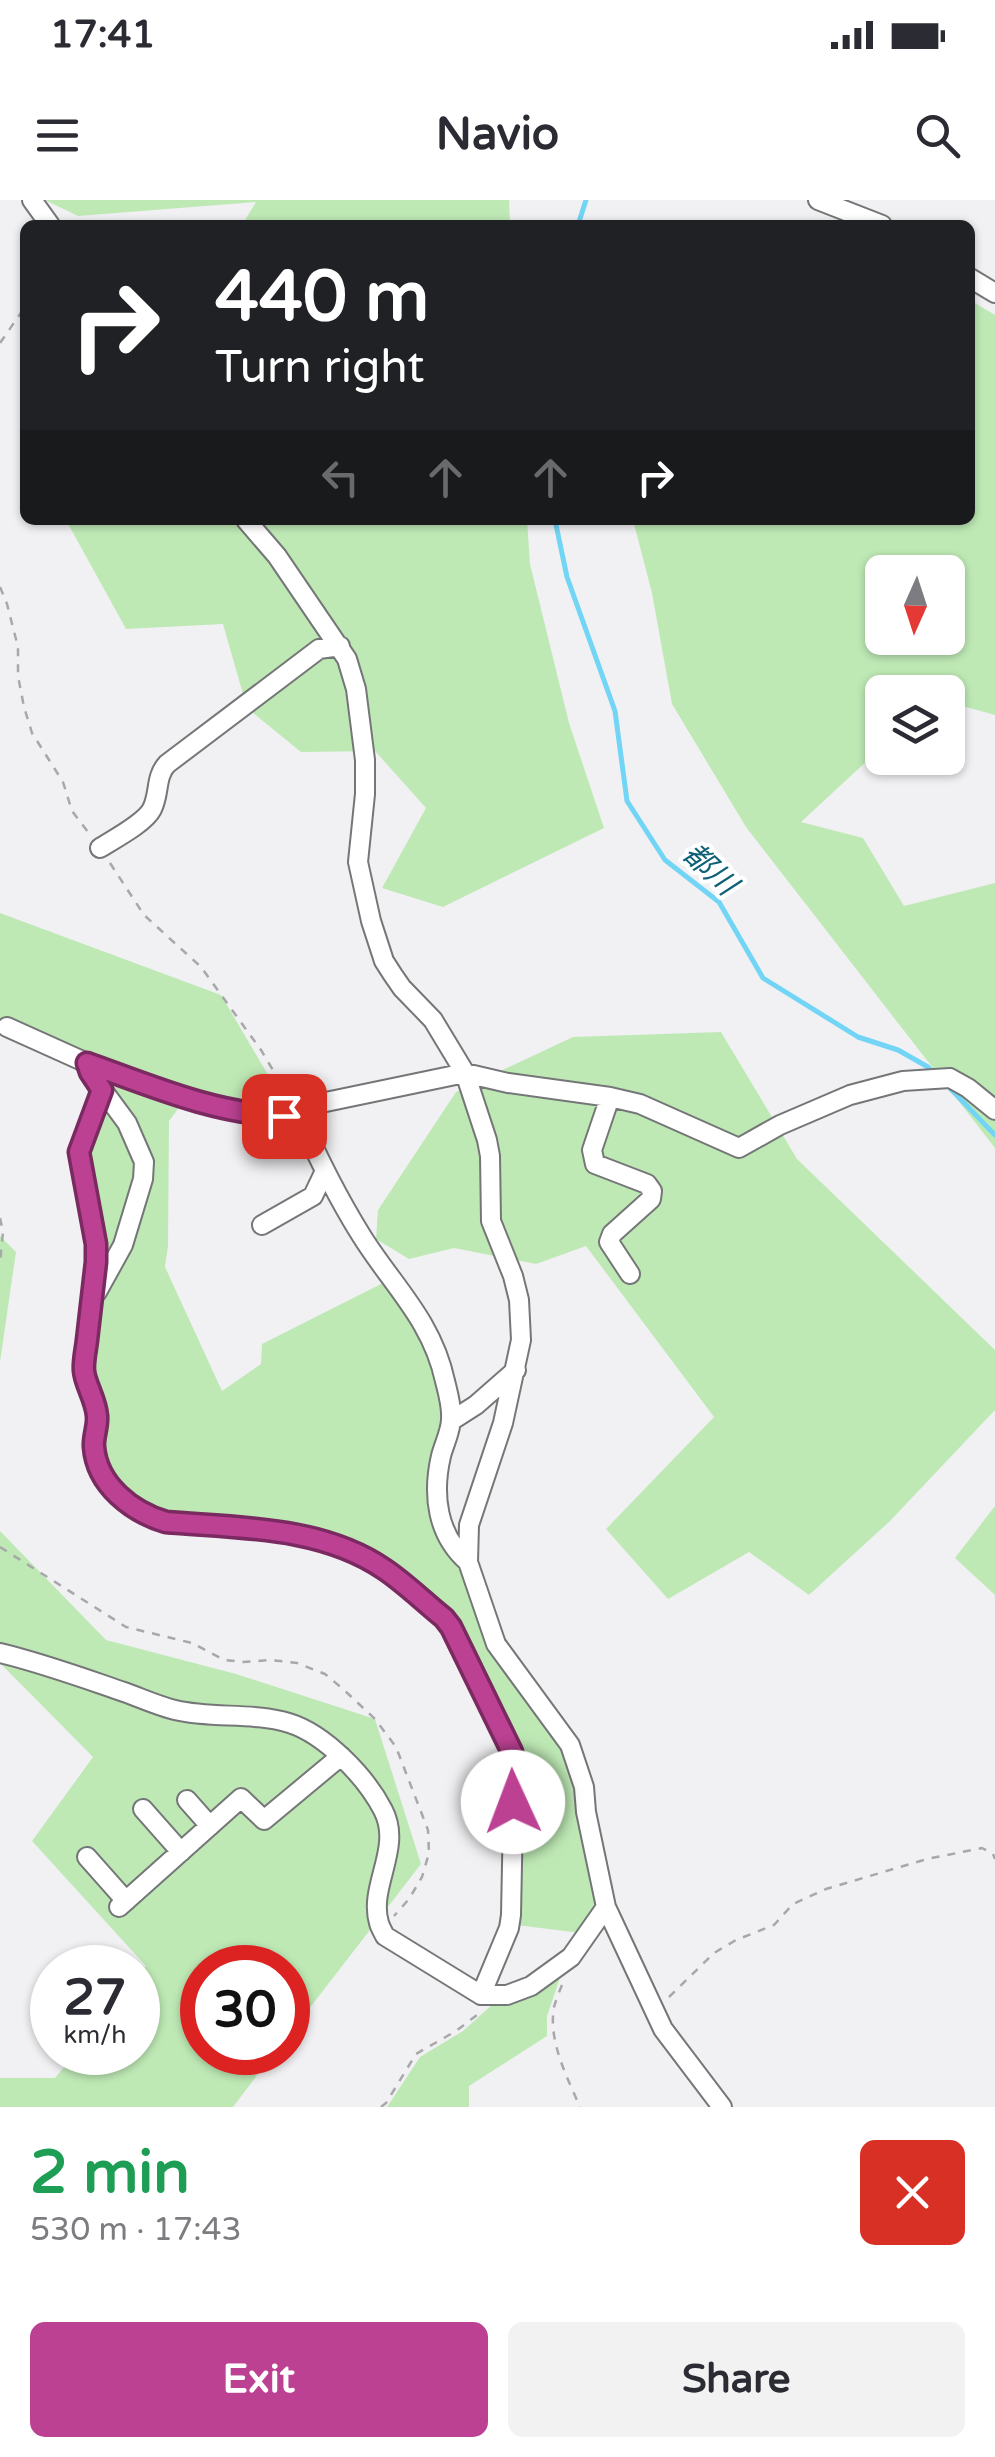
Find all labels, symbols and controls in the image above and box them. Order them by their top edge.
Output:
text: 17:41 [50,12,155,58]
icon: menu [30,108,85,163]
text: Navio [436,108,559,162]
icon: search [910,108,965,163]
text: 440 m [215,256,429,340]
icon: right [50,260,180,390]
text: Turn right [215,341,424,395]
icon: left [313,450,368,505]
icon: ahead [418,450,473,505]
icon: ahead [523,450,578,505]
icon: right [628,450,683,505]
north arrow [865,555,965,655]
map controls [865,555,965,775]
button: layers [865,675,965,775]
water label: 都川 [675,835,746,905]
pin [242,1074,327,1159]
icon: arrive [257,1089,312,1144]
position arrow [461,1750,565,1854]
speed limit sign: 30 [180,1945,310,2075]
text: 27 [64,1968,126,2028]
text: km/h [64,2020,126,2050]
text: 2 min [30,2137,190,2209]
button: close [860,2140,965,2245]
text: 530 m · 17:43 [30,2211,242,2249]
button: Exit [30,2322,488,2437]
button: Share [508,2322,965,2437]

